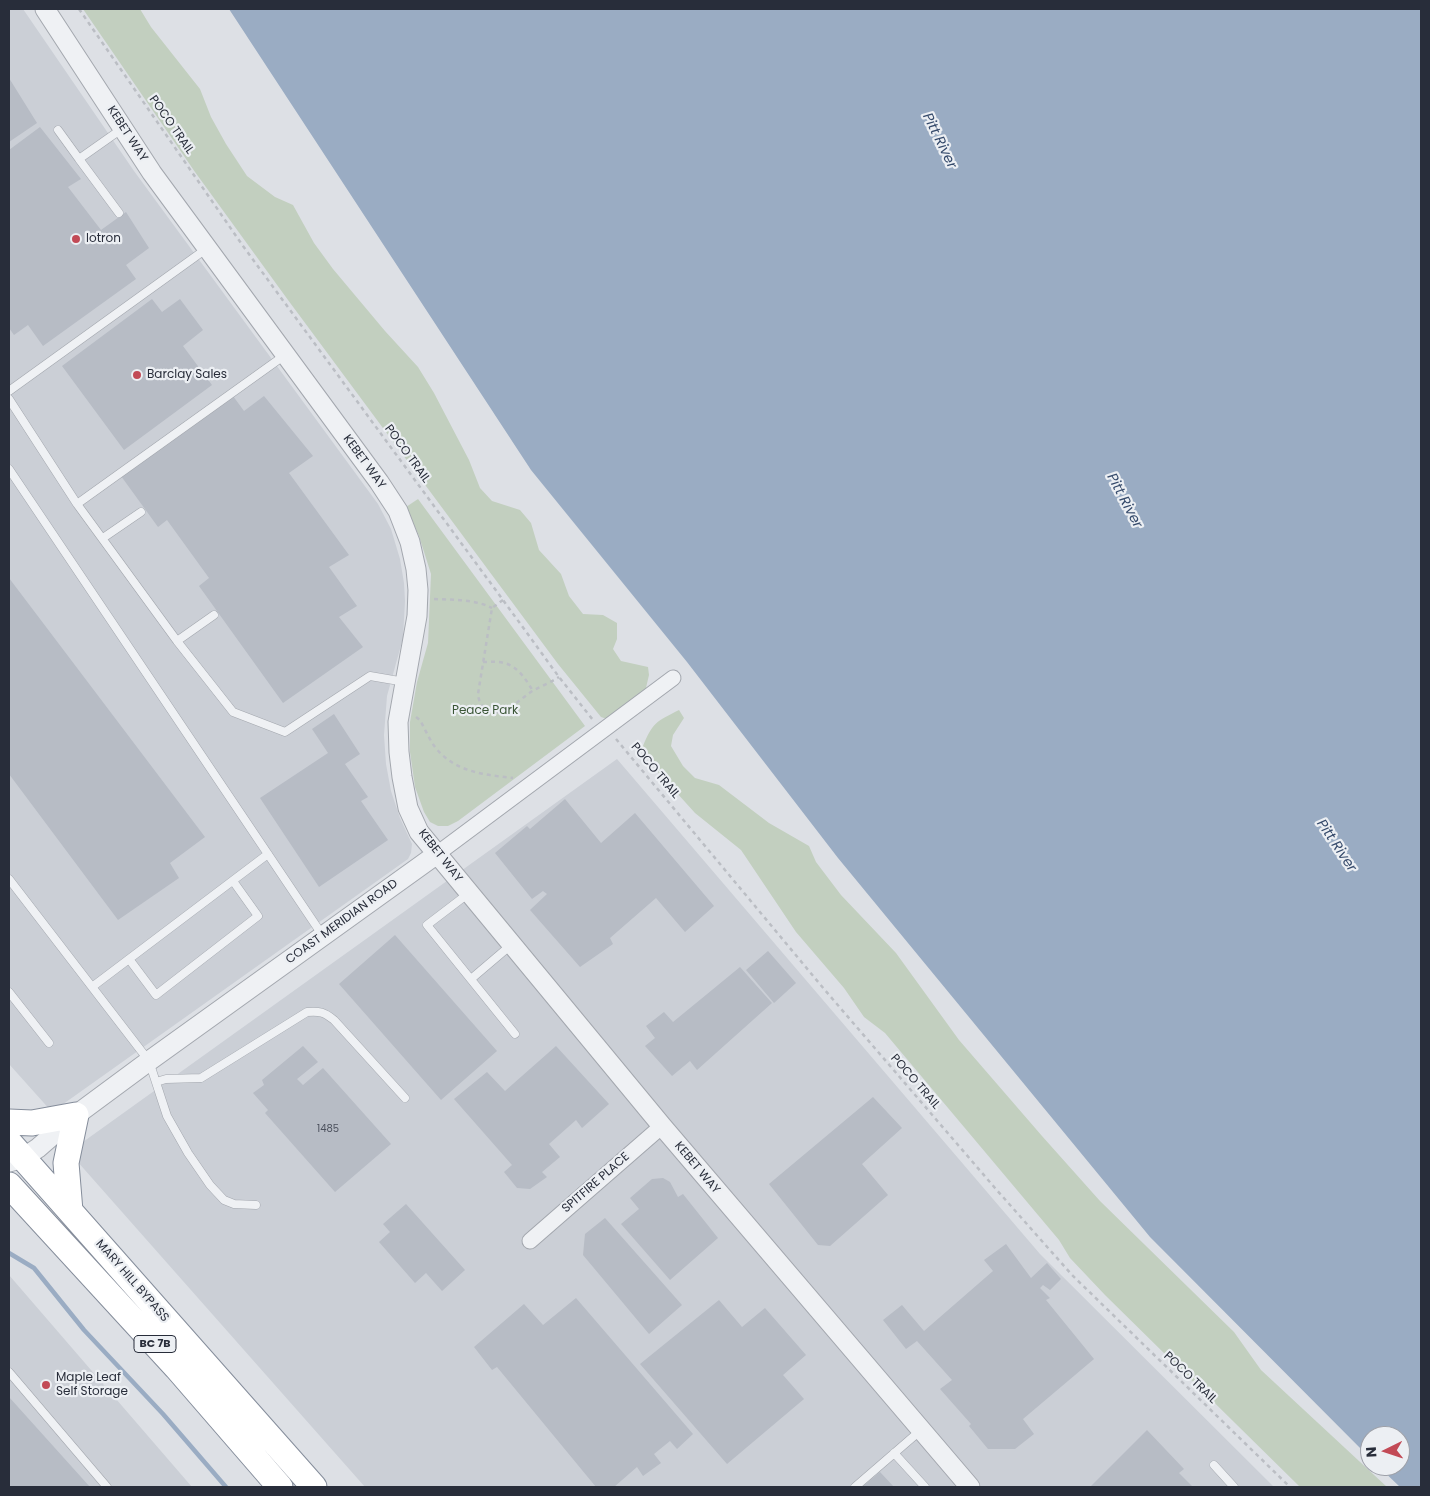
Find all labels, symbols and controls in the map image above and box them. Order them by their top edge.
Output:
street label: POCO TRAIL [146,93,196,157]
street label: KEBET WAY [104,104,150,164]
water label: Pitt River [918,111,960,171]
place label: Iotron [86,232,121,246]
marker: Iotron [70,233,82,245]
place label: Barclay Sales [147,368,227,382]
marker: Barclay Sales [131,369,143,381]
street label: POCO TRAIL [381,422,433,486]
street label: KEBET WAY [340,432,388,492]
water label: Pitt River [1103,471,1145,531]
park label: Peace Park [452,704,518,718]
street label: POCO TRAIL [628,740,682,802]
water label: Pitt River [1312,817,1360,875]
street label: KEBET WAY [415,827,465,885]
street label: COAST MERIDIAN ROAD [283,877,401,967]
street label: POCO TRAIL [887,1052,943,1112]
house number: 1485 [317,1123,339,1135]
street label: KEBET WAY [671,1139,723,1197]
street label: SPITFIRE PLACE [559,1150,633,1216]
street label: MARY HILL BYPASS [92,1237,172,1325]
road number: BC 7B [134,1336,176,1352]
street label: POCO TRAIL [1160,1349,1220,1407]
place label: Maple Leaf Self Storage [56,1371,128,1399]
marker: Maple Leaf Self Storage [40,1379,52,1391]
north arrow [1360,1426,1410,1476]
text: N [1361,1446,1381,1458]

